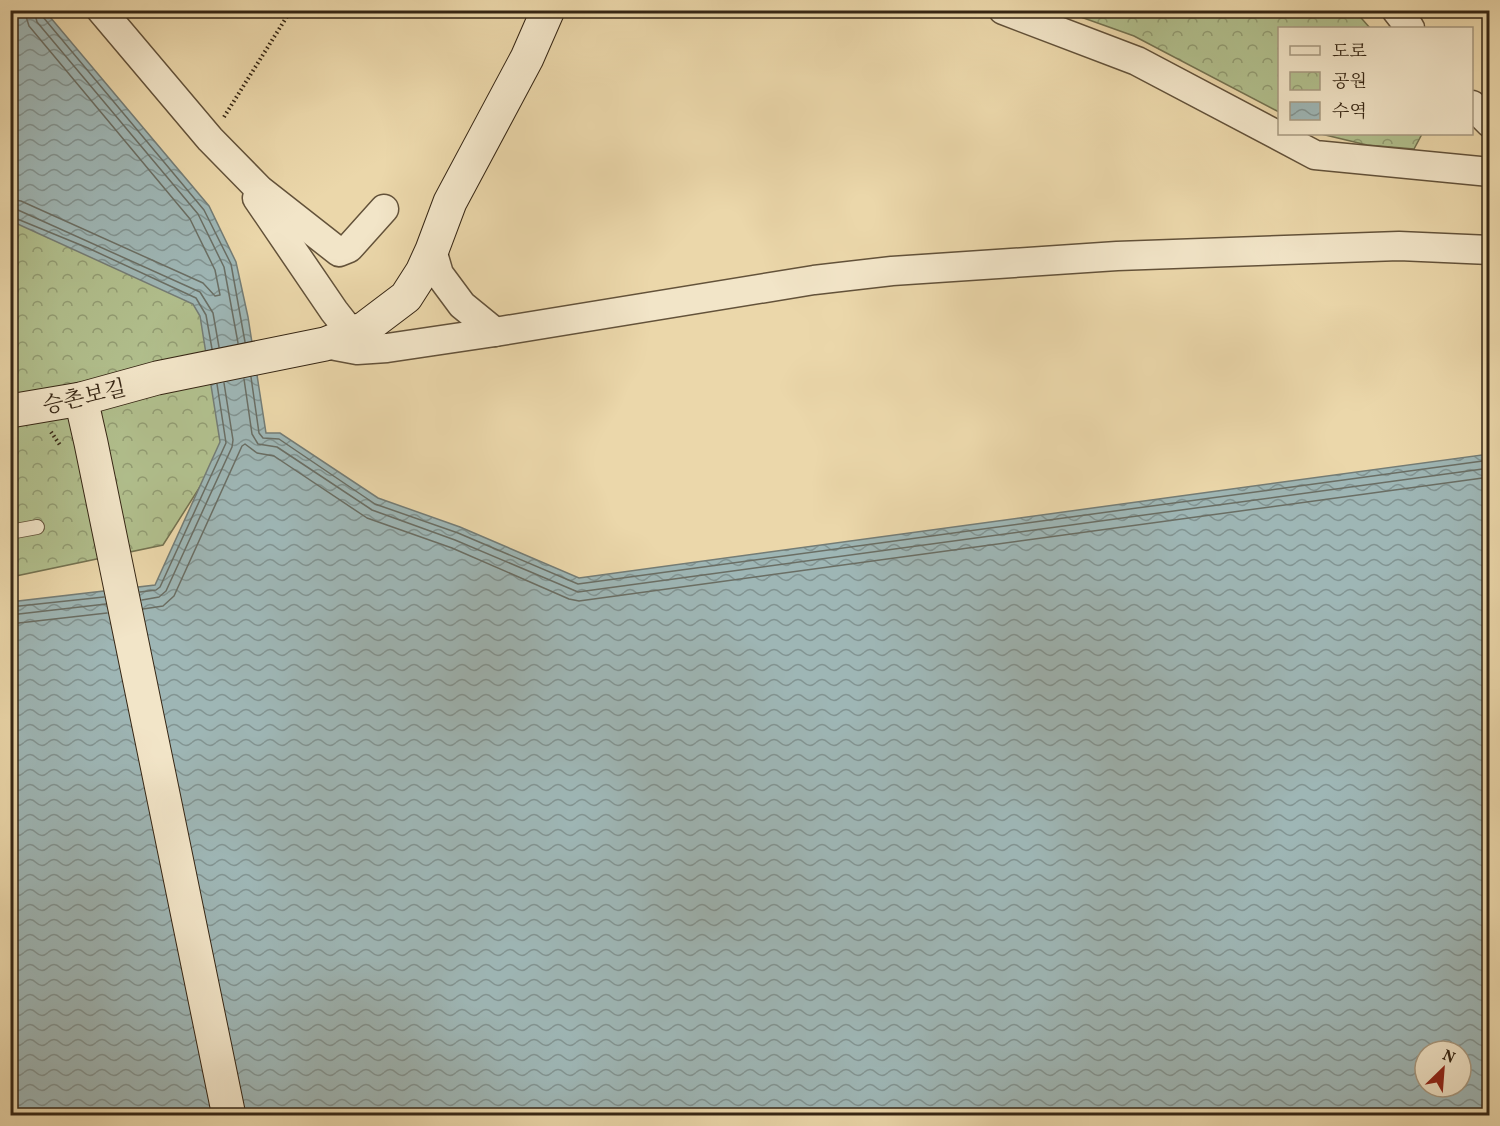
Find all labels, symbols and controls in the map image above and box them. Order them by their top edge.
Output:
legend [1278,27,1473,135]
text: 도로 [1332,40,1367,65]
text: 공원 [1332,70,1367,95]
text: 수역 [1332,100,1367,125]
street label: 승촌보길 [40,374,129,423]
north arrow [1413,1039,1473,1099]
text: N [1439,1045,1459,1070]

